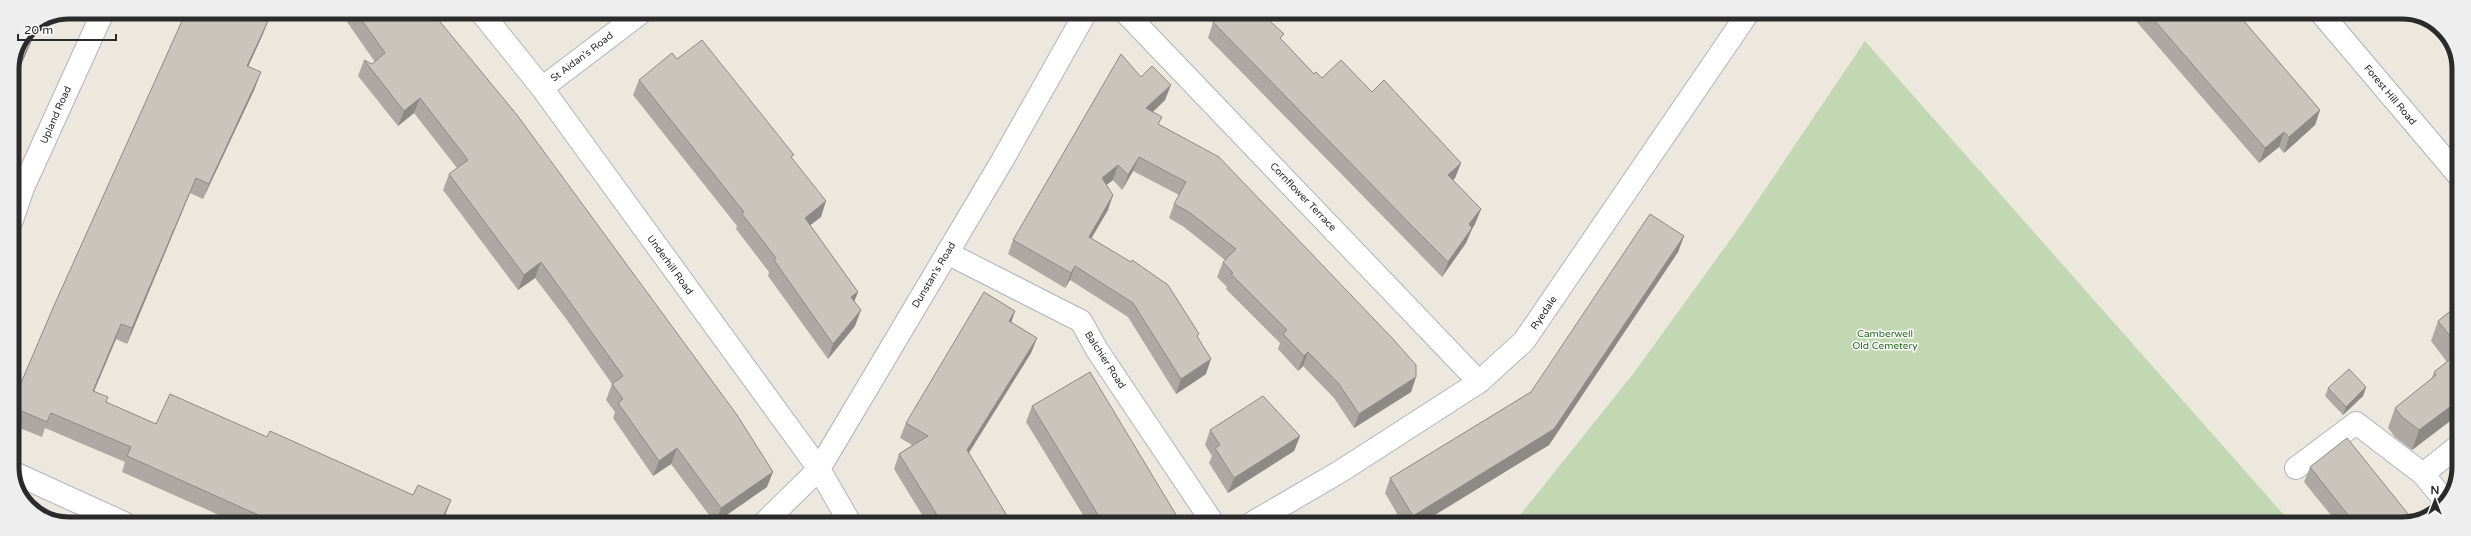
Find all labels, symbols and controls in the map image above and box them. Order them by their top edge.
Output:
scale bar [18,16,116,42]
text: 20 m [24,23,53,37]
street label: St Aidan's Road [548,30,616,84]
street label: Forest Hill Road [2361,62,2419,128]
street label: Upland Road [38,84,74,146]
street label: Cornflower Terrace [1267,160,1339,234]
street label: Underhill Road [644,233,696,297]
street label: Dunstan's Road [910,240,958,310]
street label: Ryedale [1528,294,1560,332]
park label: Camberwell Old Cemetery [1852,328,1918,352]
street label: Balchier Road [1082,329,1128,391]
north arrow [2415,480,2455,520]
text: N [2431,484,2439,497]

